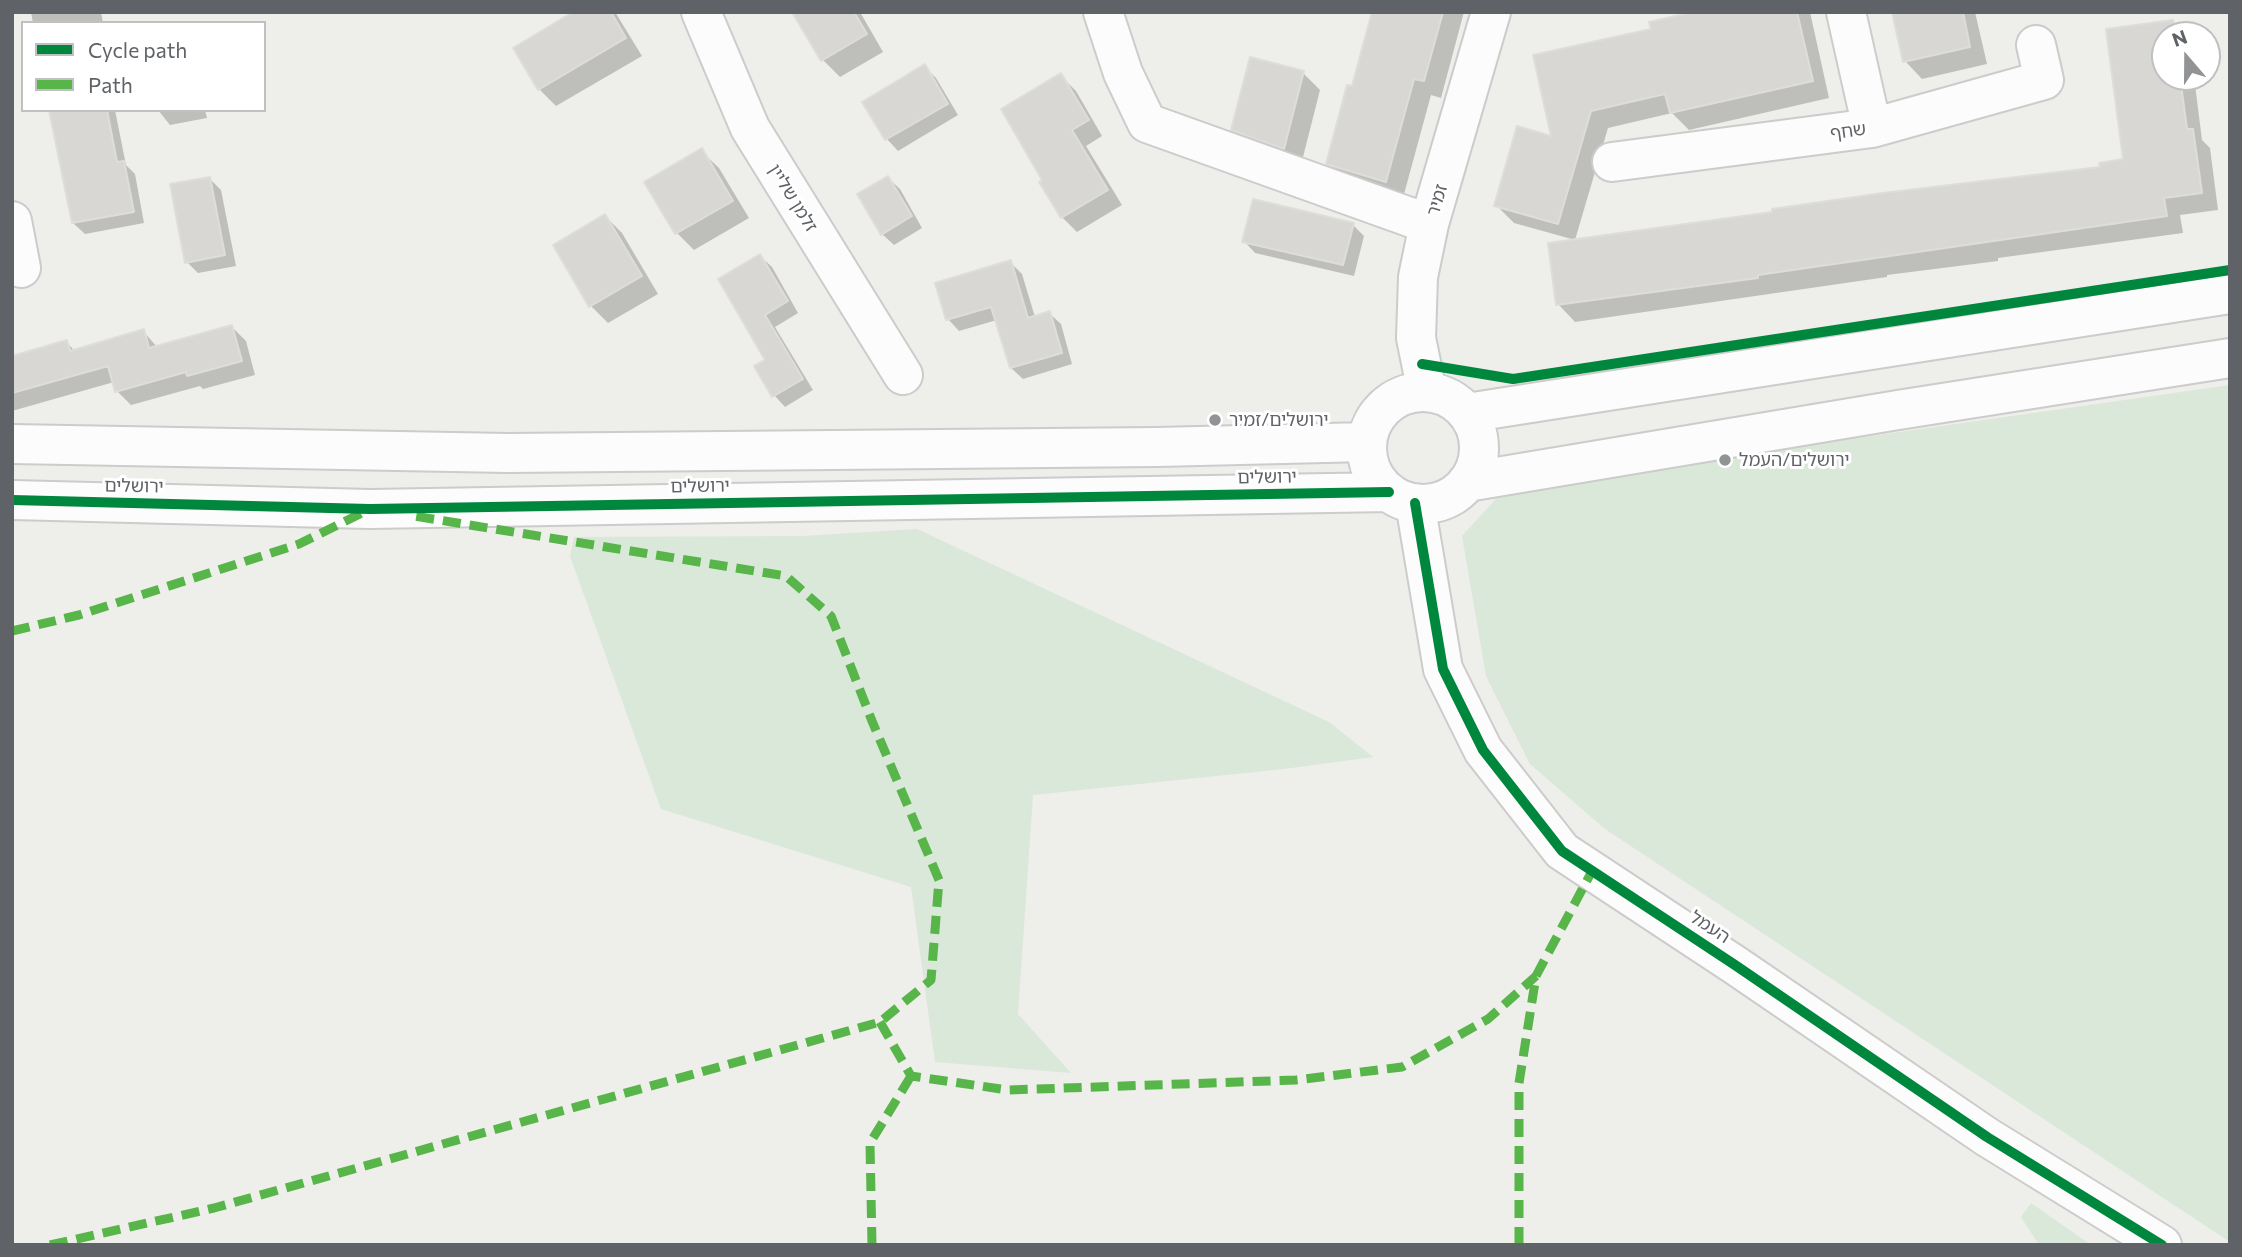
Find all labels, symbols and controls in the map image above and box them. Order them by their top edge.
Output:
legend [21,21,266,112]
north arrow [2151,21,2221,91]
text: N [2169,24,2190,51]
text: Cycle path [88,37,187,62]
text: Path [88,72,133,97]
street label: שחף [1829,118,1867,144]
street label: זלמן שליין [764,160,822,236]
street label: זמיר [1422,181,1452,219]
place label: ירושלים/זמיר [1229,409,1329,431]
marker: ירושלים/זמיר [1207,412,1223,428]
place label: ירושלים/העמל [1739,449,1850,471]
marker: ירושלים/העמל [1717,452,1733,468]
street label: ירושלים [1237,466,1297,488]
street label: ירושלים [104,475,164,497]
street label: ירושלים [670,475,730,497]
street label: העמל [1686,906,1734,948]

